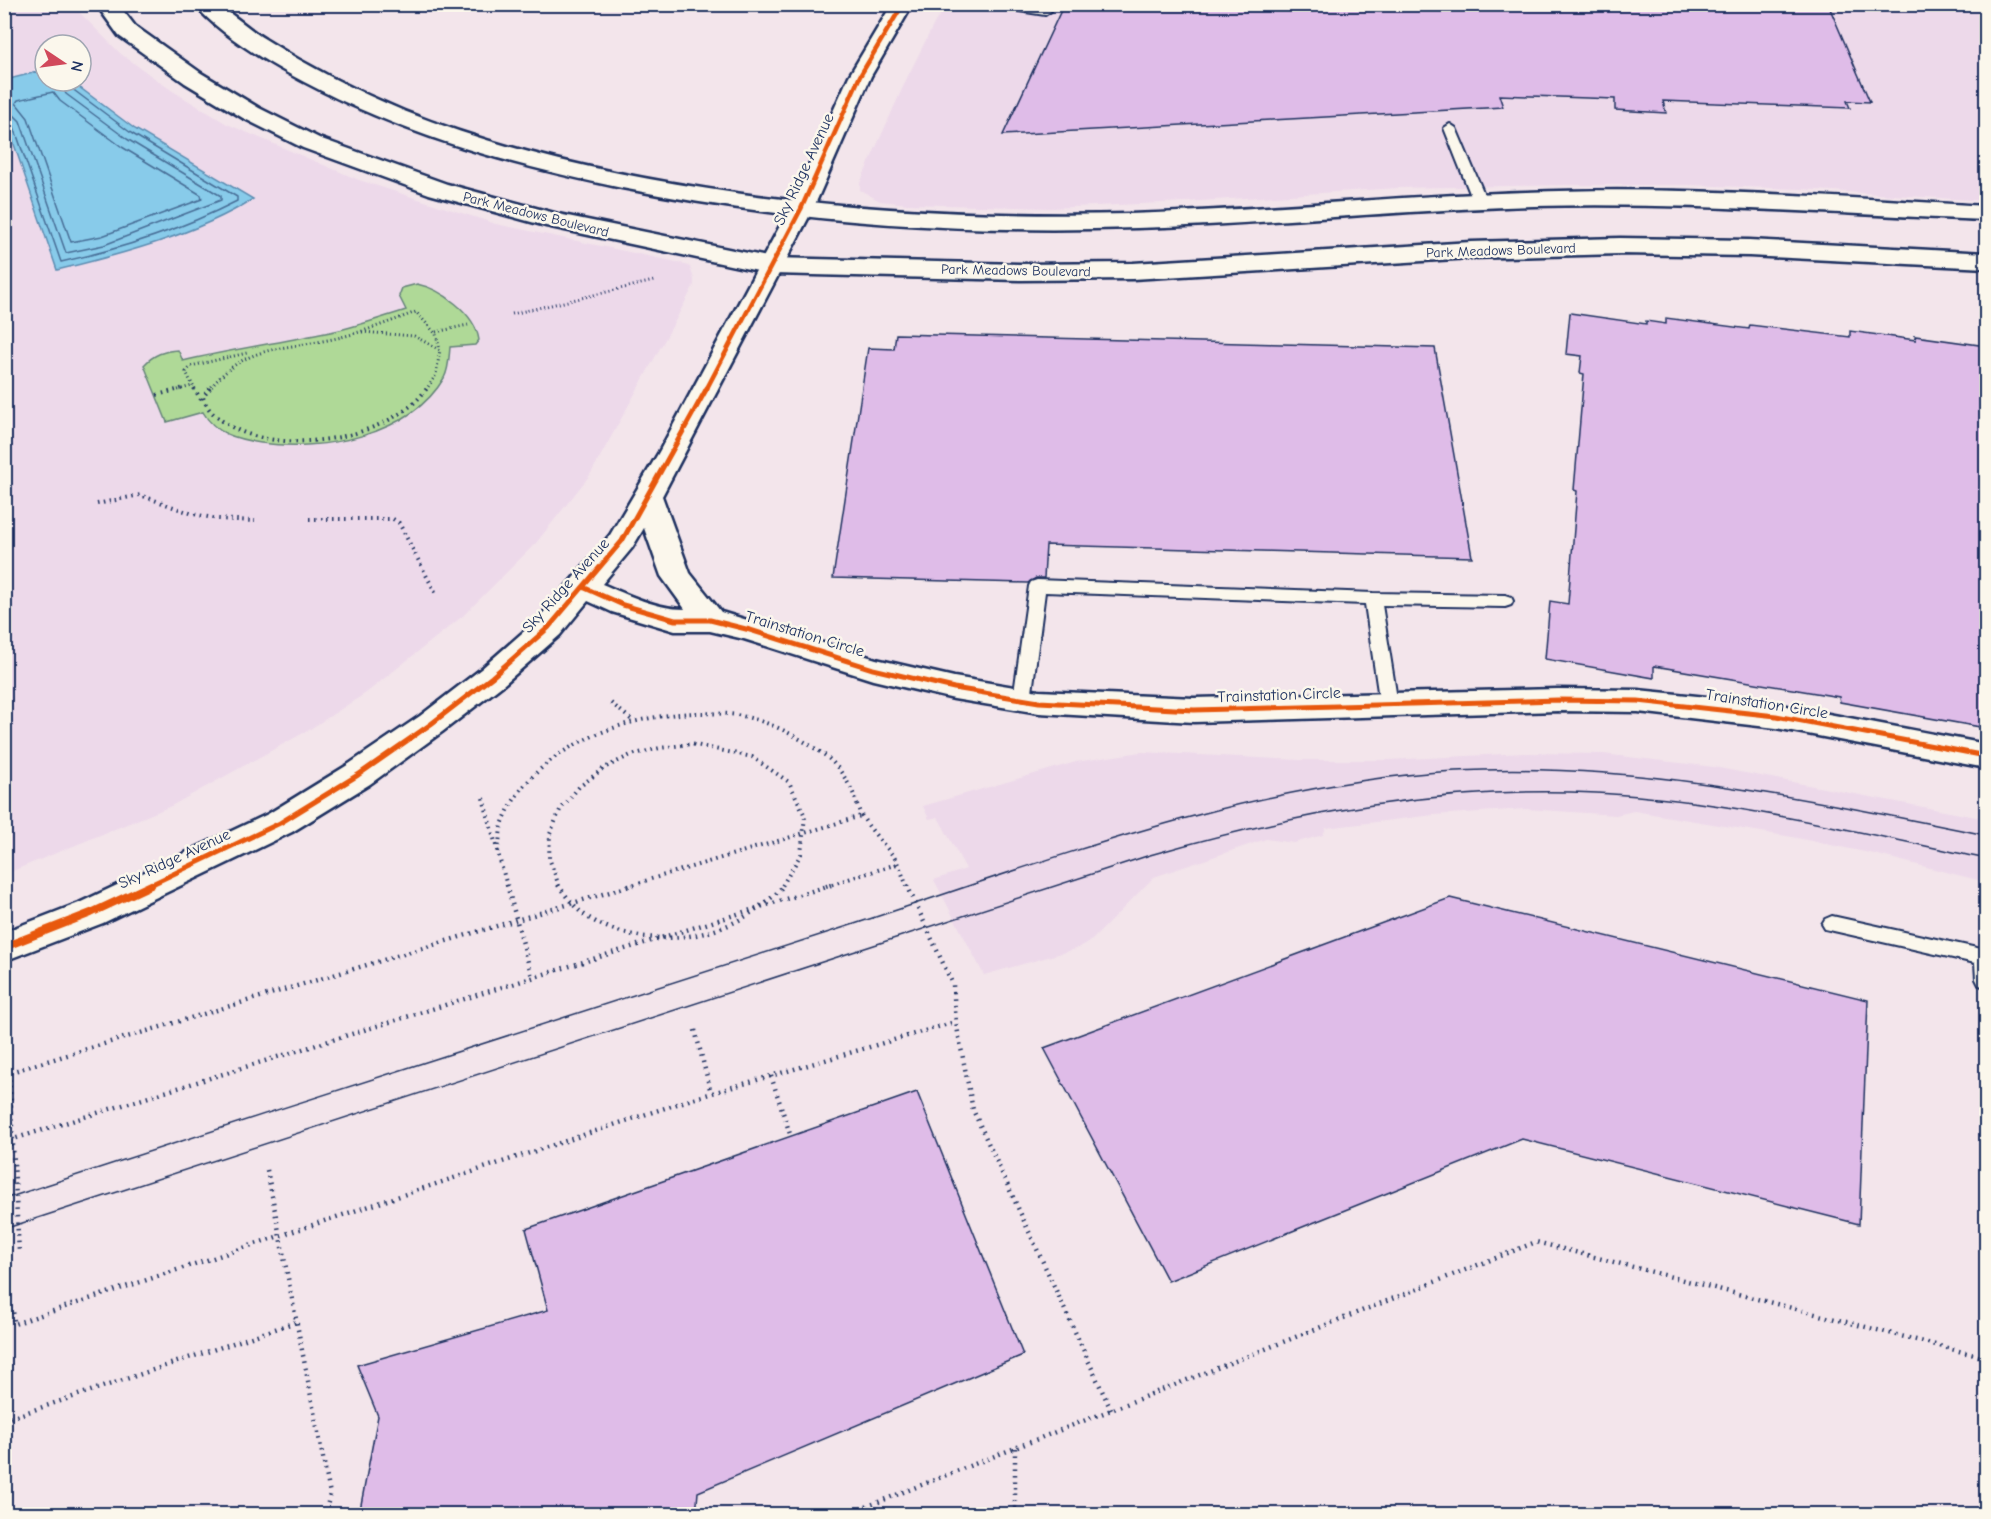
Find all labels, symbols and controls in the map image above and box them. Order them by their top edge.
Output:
north arrow [33,33,93,93]
text: N [67,59,87,73]
street label: Sky Ridge Avenue [770,111,838,228]
street label: Park Meadows Boulevard [461,188,611,241]
street label: Park Meadows Boulevard [1426,239,1576,262]
street label: Park Meadows Boulevard [941,261,1091,280]
street label: Sky Ridge Avenue [518,535,613,637]
street label: Trainstation Circle [743,607,866,661]
street label: Trainstation Circle [1217,684,1341,706]
street label: Trainstation Circle [1704,685,1829,723]
street label: Sky Ridge Avenue [116,825,233,893]

